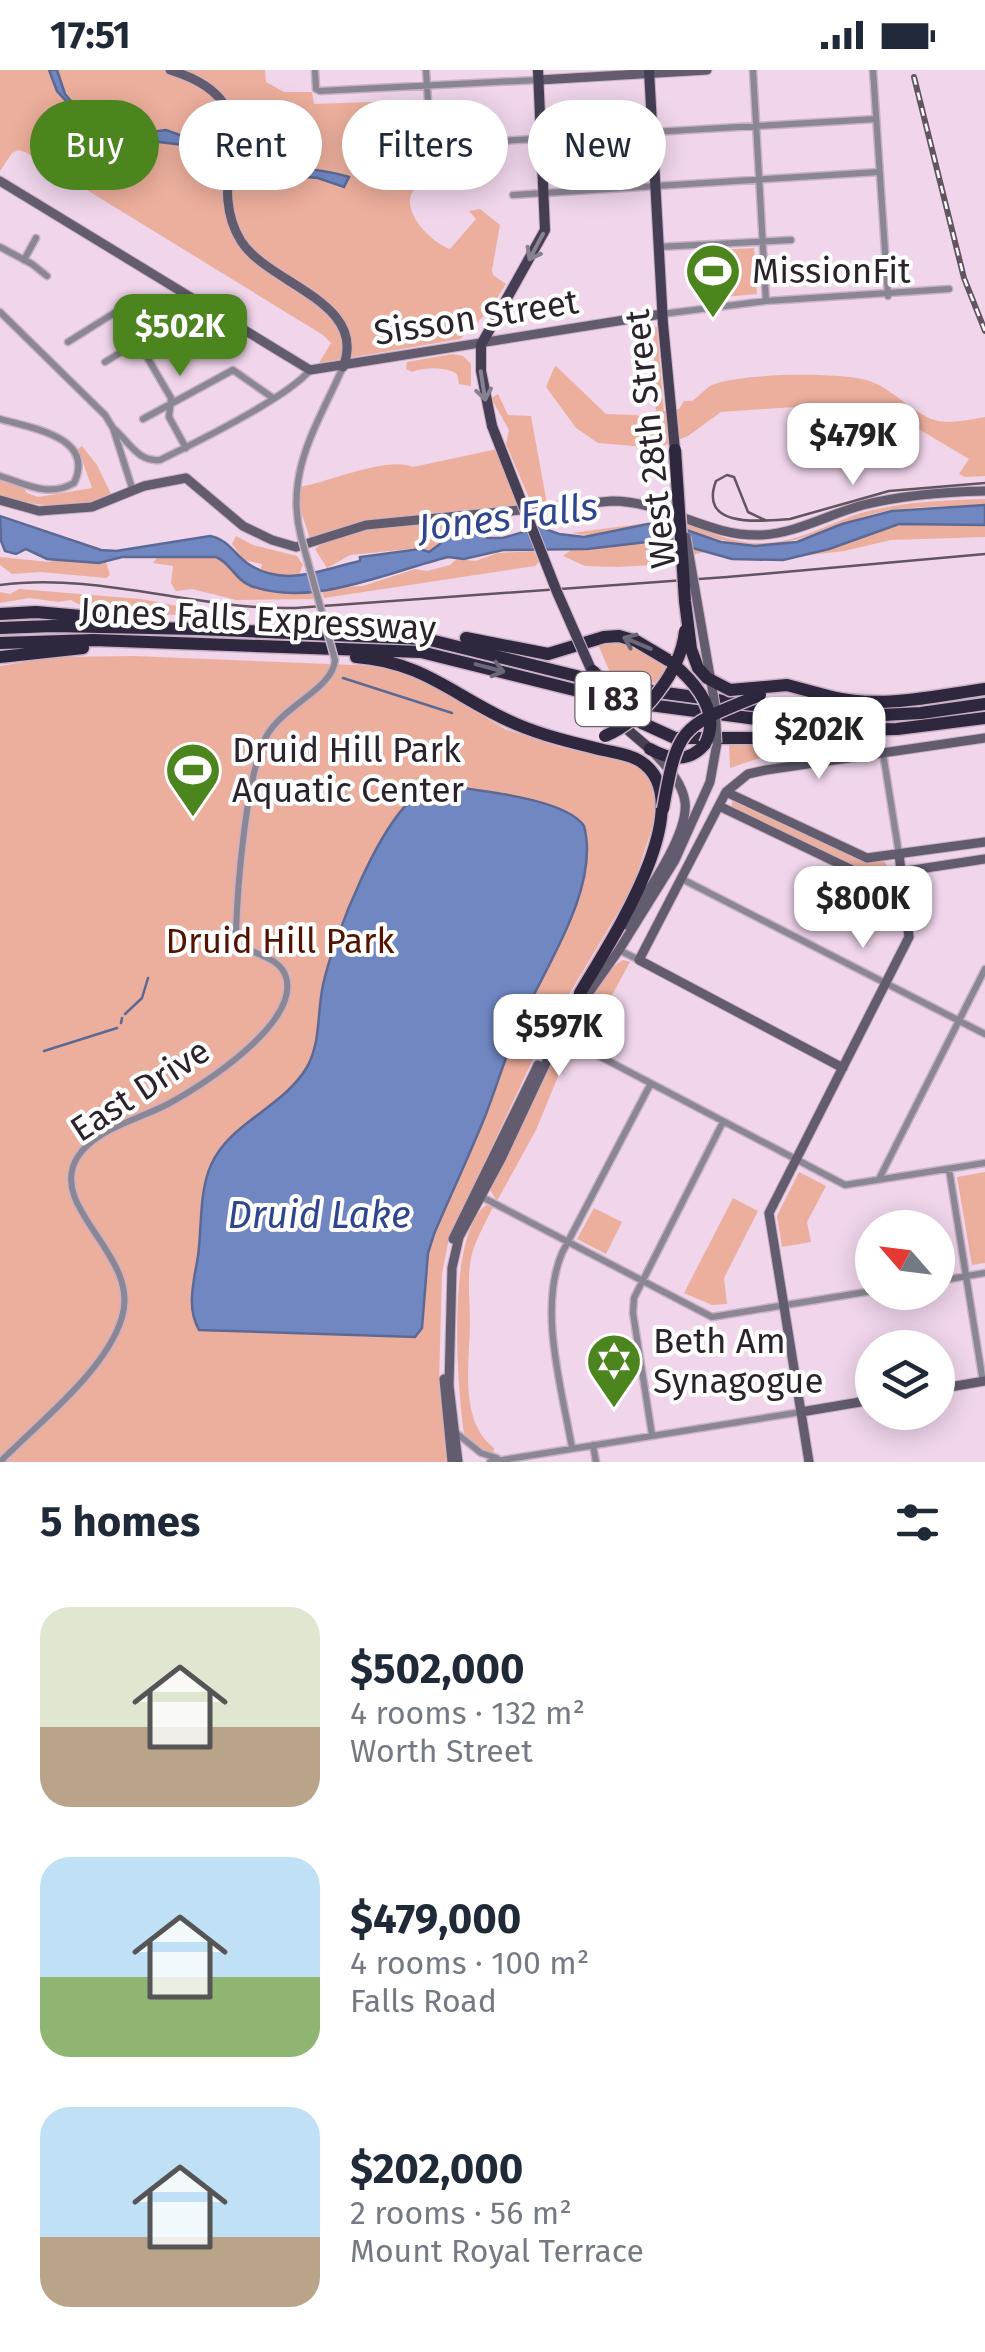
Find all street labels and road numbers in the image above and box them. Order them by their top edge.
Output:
street label: Sisson Street [371,280,582,354]
street label: West 28th Street [615,307,684,570]
street label: Jones Falls Expressway [79,589,437,649]
road number: I 83 [576,672,650,726]
street label: East Drive [63,1030,217,1150]

